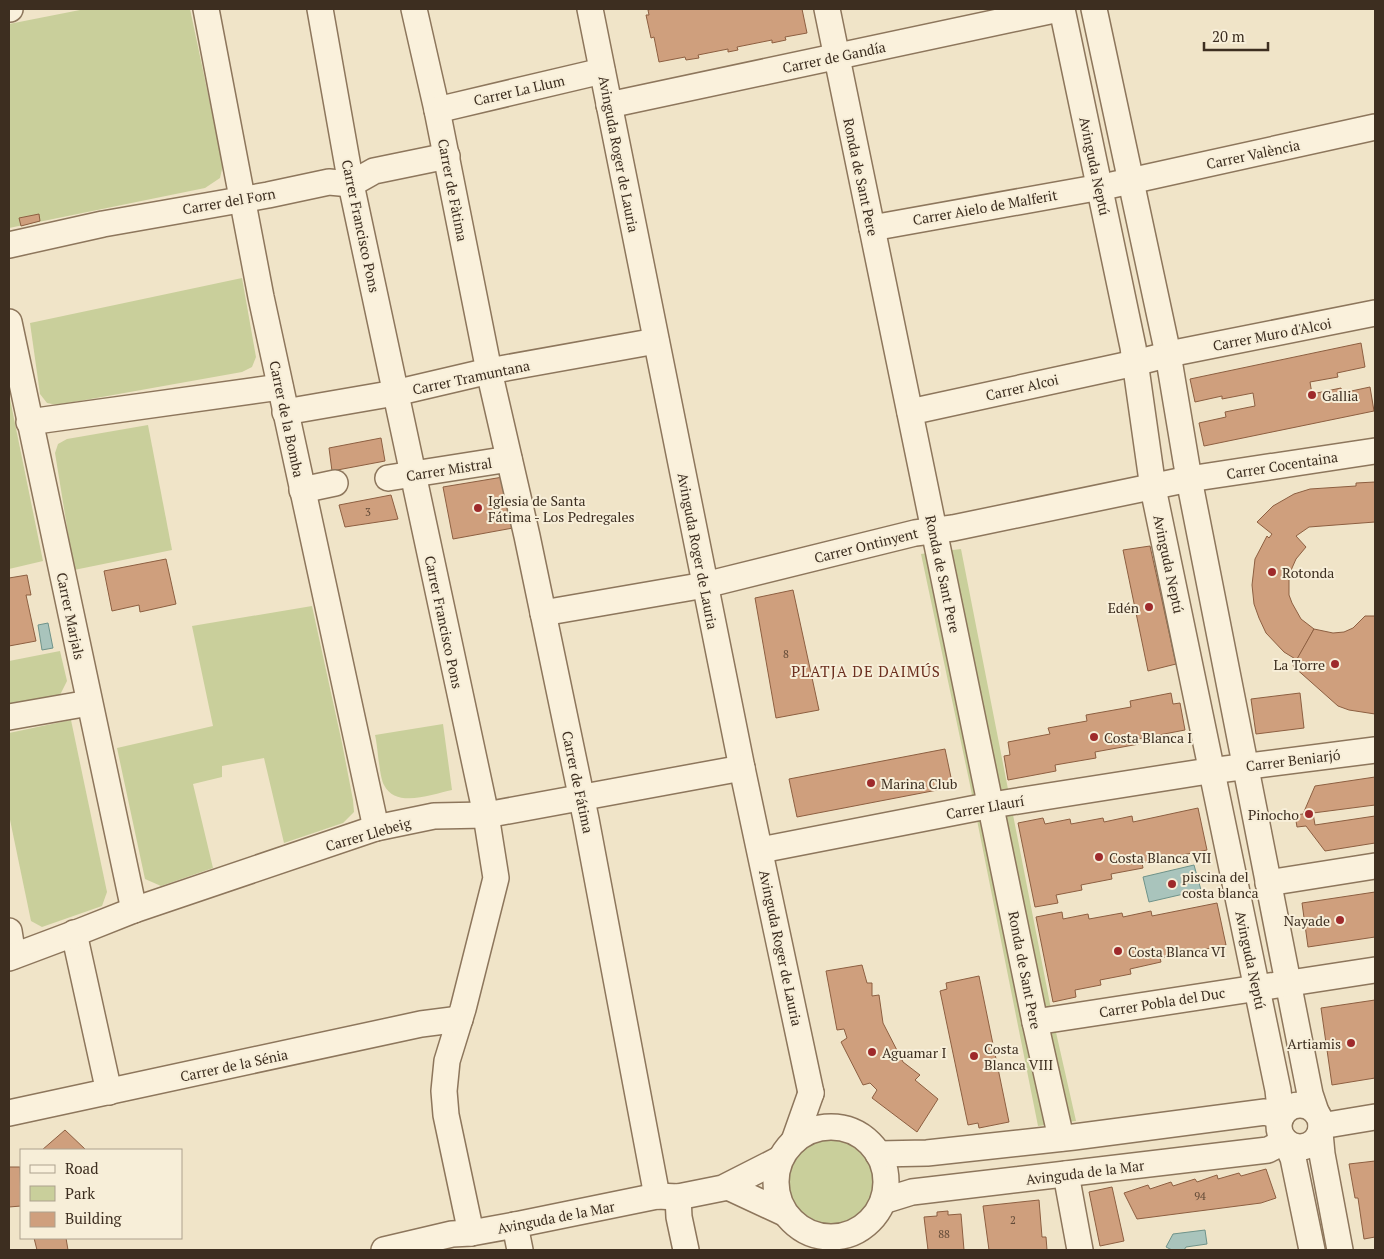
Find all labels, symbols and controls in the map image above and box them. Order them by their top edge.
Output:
scale bar [1204,20,1268,52]
text: 20 m [1212,26,1245,46]
street label: Carrer de Gandía [781,37,887,77]
street label: Carrer La Llum [472,70,566,110]
street label: Avinguda Roger de Lauria [594,74,644,234]
street label: Avinguda Neptú [1075,115,1115,217]
street label: Ronda de Sant Pere [839,116,883,238]
street label: Carrer València [1204,135,1302,173]
street label: Carrer de Fàtima [434,137,472,243]
street label: Carrer Francisco Pons [338,158,384,294]
street label: Carrer del Forn [181,183,278,219]
street label: Carrer Aielo de Malferit [911,185,1060,229]
street label: Carrer Muro d'Alcoi [1211,313,1333,355]
street label: Carrer Tramuntana [411,355,531,399]
street label: Carrer de la Bomba [265,359,309,479]
street label: Carrer Alcoi [984,369,1060,405]
place label: Gallia [1322,386,1358,405]
marker: Gallia [1306,389,1318,401]
street label: Carrer Cocentaina [1225,447,1339,483]
street label: Carrer Mistral [405,453,493,485]
street label: Avinguda Roger de Lauria [673,471,723,631]
place label: Iglesia de Santa Fátima - Los Pedregales [488,491,635,526]
marker: Iglesia de Santa Fátima - Los Pedregales [472,502,484,514]
house number: 3 [365,505,371,519]
street label: Ronda de Sant Pere [921,513,965,635]
street label: Avinguda Neptú [1149,513,1189,615]
street label: Carrer Ontinyent [812,523,921,567]
street label: Carrer Francisco Pons [421,554,467,690]
place label: Rotonda [1282,563,1334,582]
marker: Rotonda [1266,566,1278,578]
street label: Carrer Marjals [52,571,90,661]
place label: Edén [1108,598,1140,617]
marker: Edén [1143,601,1155,613]
house number: 8 [783,647,789,661]
place label: La Torre [1274,655,1325,674]
marker: La Torre [1329,658,1341,670]
district label: PLATJA DE DAIMÚS [791,661,941,681]
place label: Costa Blanca I [1104,728,1192,747]
street label: Carrer de Fátima [558,729,598,835]
marker: Costa Blanca I [1088,731,1100,743]
street label: Carrer Beniarjó [1245,745,1342,775]
place label: Marina Club [881,774,958,793]
marker: Marina Club [865,777,877,789]
street label: Carrer Llaurí [944,791,1026,823]
place label: Pinocho [1248,805,1299,824]
marker: Pinocho [1303,808,1315,820]
street label: Carrer Llebeig [323,813,413,855]
place label: Costa Blanca VII [1109,848,1211,867]
marker: Costa Blanca VII [1093,851,1105,863]
place label: piscina del costa blanca [1182,867,1259,902]
street label: Avinguda Roger de Lauria [755,868,807,1028]
marker: piscina del costa blanca [1166,878,1178,890]
street label: Ronda de Sant Pere [1004,909,1046,1031]
street label: Avinguda Neptú [1231,909,1271,1011]
place label: Nayade [1284,911,1330,930]
marker: Nayade [1334,914,1346,926]
place label: Costa Blanca VI [1128,942,1226,961]
marker: Costa Blanca VI [1112,945,1124,957]
street label: Carrer Pobla del Duc [1098,983,1226,1021]
place label: Artiamis [1287,1034,1341,1053]
marker: Artiamis [1345,1037,1357,1049]
place label: Costa Blanca VIII [984,1039,1053,1074]
place label: Aguamar I [882,1043,946,1062]
street label: Carrer de la Sénia [178,1044,290,1086]
marker: Aguamar I [866,1046,878,1058]
marker: Costa Blanca VIII [968,1050,980,1062]
legend [20,1149,182,1239]
street label: Avinguda de la Mar [1025,1155,1146,1189]
text: Road [65,1158,98,1178]
text: Park [65,1183,95,1203]
house number: 94 [1194,1189,1206,1203]
street label: Avinguda de la Mar [496,1196,617,1238]
text: Building [65,1208,123,1228]
house number: 2 [1010,1213,1016,1227]
house number: 88 [938,1227,950,1241]

